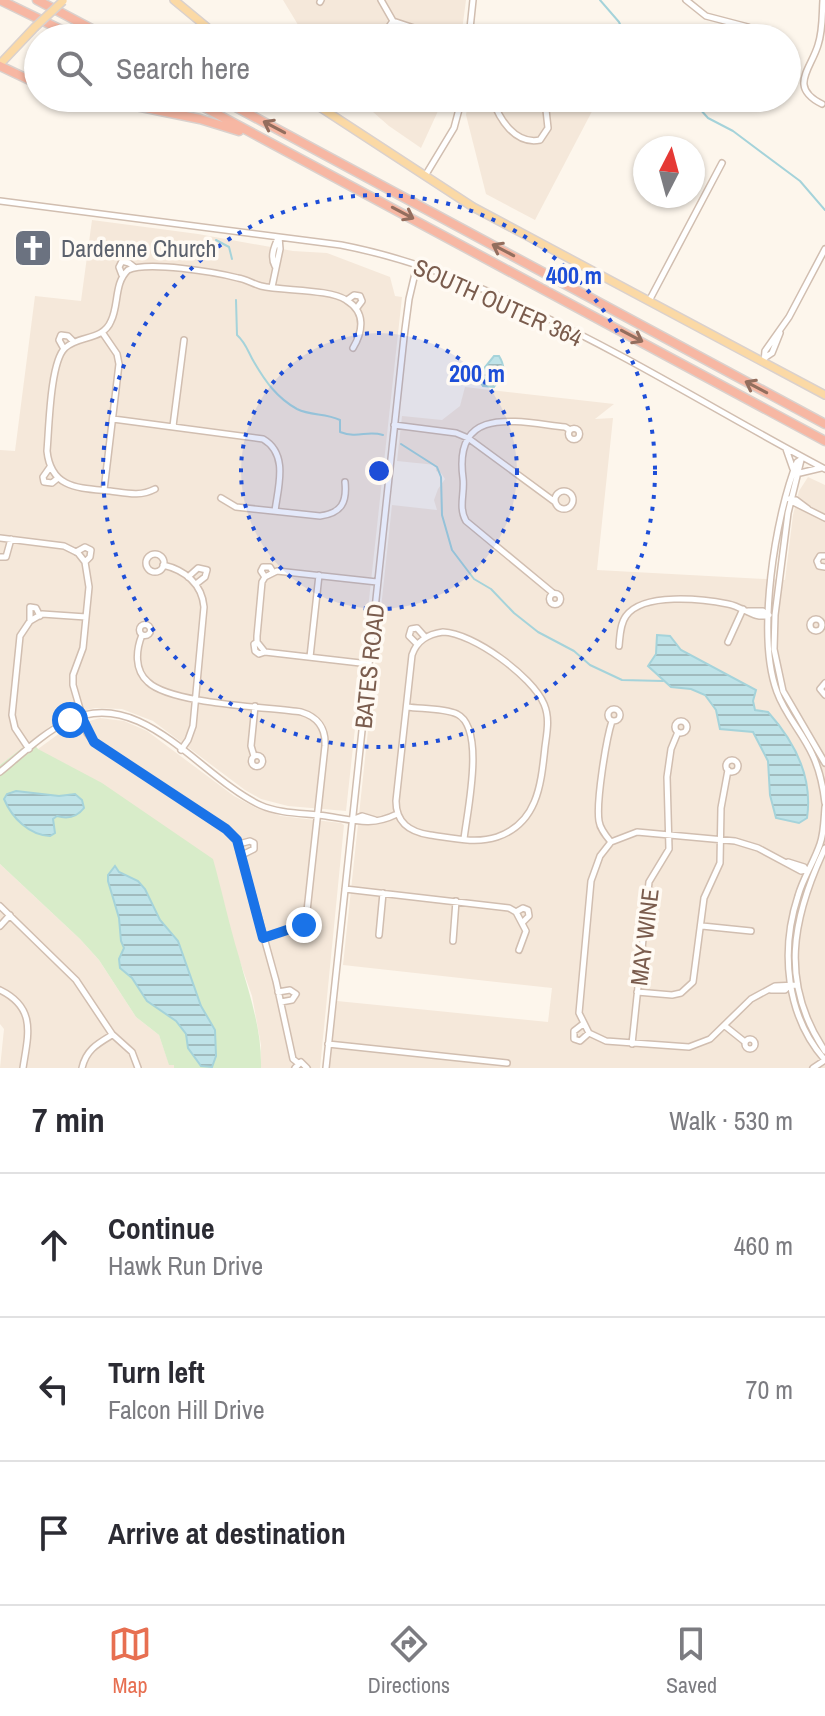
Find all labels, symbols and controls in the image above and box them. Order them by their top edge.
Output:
search box [24,24,801,112]
icon: search [52,46,96,90]
text: Search here [116,48,250,88]
one-way arrow [262,119,286,135]
north arrow [633,136,705,208]
one-way arrow [390,206,414,222]
church icon: Dardenne Church [12,227,54,269]
place label: Dardenne Church [61,232,216,264]
one-way arrow [491,242,515,258]
street label: SOUTH OUTER 364 [409,250,587,354]
text: 400 m [546,259,602,291]
one-way arrow [619,329,643,345]
text: 200 m [449,357,505,389]
one-way arrow [745,378,769,394]
centre of rings [365,457,393,485]
street label: BATES ROAD [347,602,391,730]
route start [52,702,88,738]
street label: MAY WINE [622,887,666,987]
route end [286,907,322,943]
text: 7 min [32,1097,105,1143]
text: Walk · 530 m [669,1103,793,1138]
text: Continue [108,1208,215,1248]
icon: ahead [32,1223,76,1267]
text: 460 m [734,1228,793,1263]
text: Hawk Run Drive [108,1248,263,1283]
text: Turn left [108,1352,205,1392]
icon: left [32,1367,76,1411]
text: 70 m [746,1372,793,1407]
text: Falcon Hill Drive [108,1392,265,1427]
icon: arrive [32,1511,76,1555]
text: Arrive at destination [108,1513,346,1553]
tab: Map [108,1622,152,1700]
tab: Directions [368,1622,450,1700]
tab: Saved [666,1622,717,1700]

